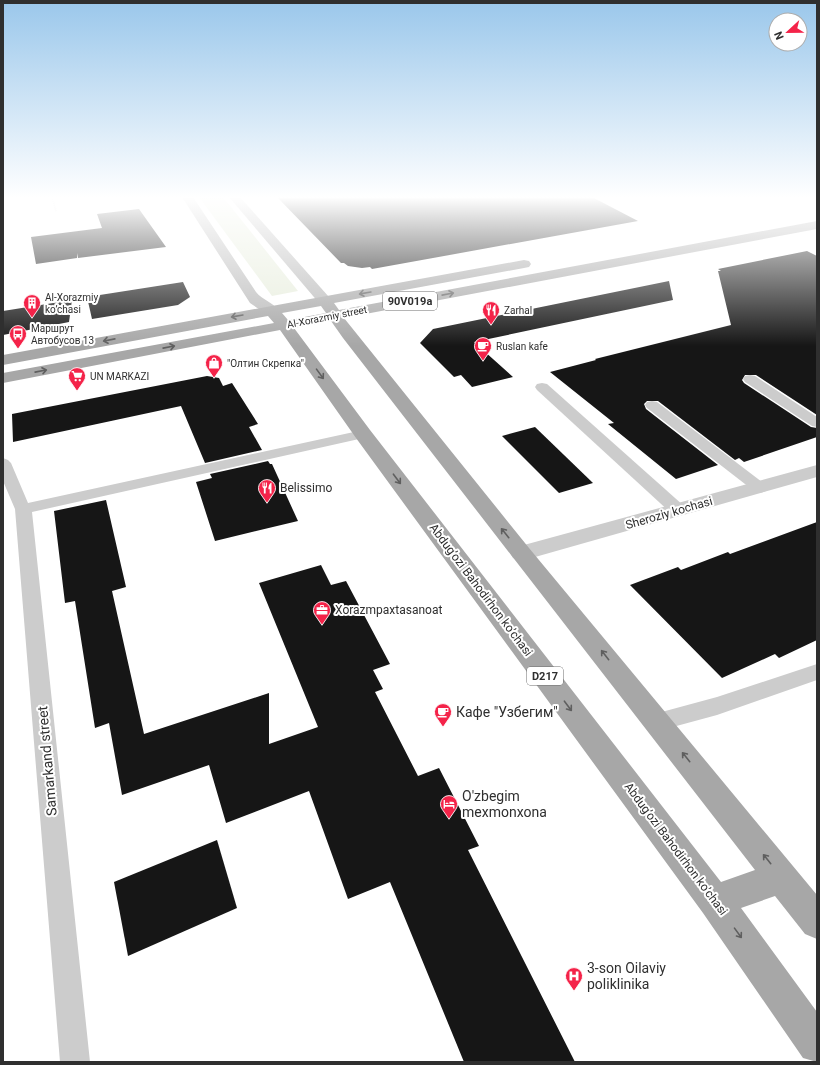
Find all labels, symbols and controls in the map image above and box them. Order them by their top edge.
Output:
north arrow [768,12,808,52]
text: N [772,29,787,42]
one-way arrow [359,289,372,297]
one-way arrow [441,290,454,298]
place label: Al-Xorazmiy ko’chasi [45,292,98,315]
road number: 90V019a [383,292,437,310]
building icon: Al-Xorazmiy ko’chasi [22,293,42,318]
restaurant icon: Zarhal [481,300,501,325]
street label: Al-Xorazmiy street [286,304,368,330]
place label: Zarhal [504,305,532,316]
one-way arrow [231,313,244,321]
place label: Маршрут Автобусов 13 [31,323,94,346]
bus stop icon: Маршрут Автобусов 13 [8,324,28,349]
cafe icon: Ruslan kafe [473,336,493,361]
one-way arrow [103,337,116,345]
place label: Ruslan kafe [496,341,548,352]
one-way arrow [162,343,175,351]
shop icon: "Олтин Скрепка" [204,353,224,378]
place label: "Олтин Скрепка" [227,358,304,369]
supermarket icon: UN MARKAZI [67,366,87,391]
one-way arrow [34,367,47,375]
one-way arrow [316,369,324,380]
place label: UN MARKAZI [90,371,149,382]
one-way arrow [393,473,402,484]
restaurant icon: Belissimo [257,478,277,503]
place label: Belissimo [280,481,333,495]
street label: Sheroziy kochasi [624,494,714,532]
street label: Abdug’ozi Bahodirhon ko’chasi [427,521,535,659]
one-way arrow [501,528,510,538]
office icon: Xorazmpaxtasanoat [312,600,332,625]
place label: Xorazmpaxtasanoat [335,603,442,617]
one-way arrow [600,650,609,661]
road number: D217 [527,667,563,685]
one-way arrow [564,700,572,711]
cafe icon: Кафе "Узбегим" [433,702,453,727]
place label: Кафе "Узбегим" [456,704,558,720]
street label: Samarkand street [34,705,60,817]
one-way arrow [681,752,690,763]
street label: Abdug’ozi Bahodirhon ko’chasi [622,780,730,918]
place label: O'zbegim mexmonxona [462,788,547,820]
hotel icon: O'zbegim mexmonxona [439,794,459,819]
one-way arrow [762,853,771,864]
one-way arrow [734,928,742,939]
place label: 3-son Oilaviy poliklinika [587,960,666,992]
hospital icon: 3-son Oilaviy poliklinika [564,966,584,991]

